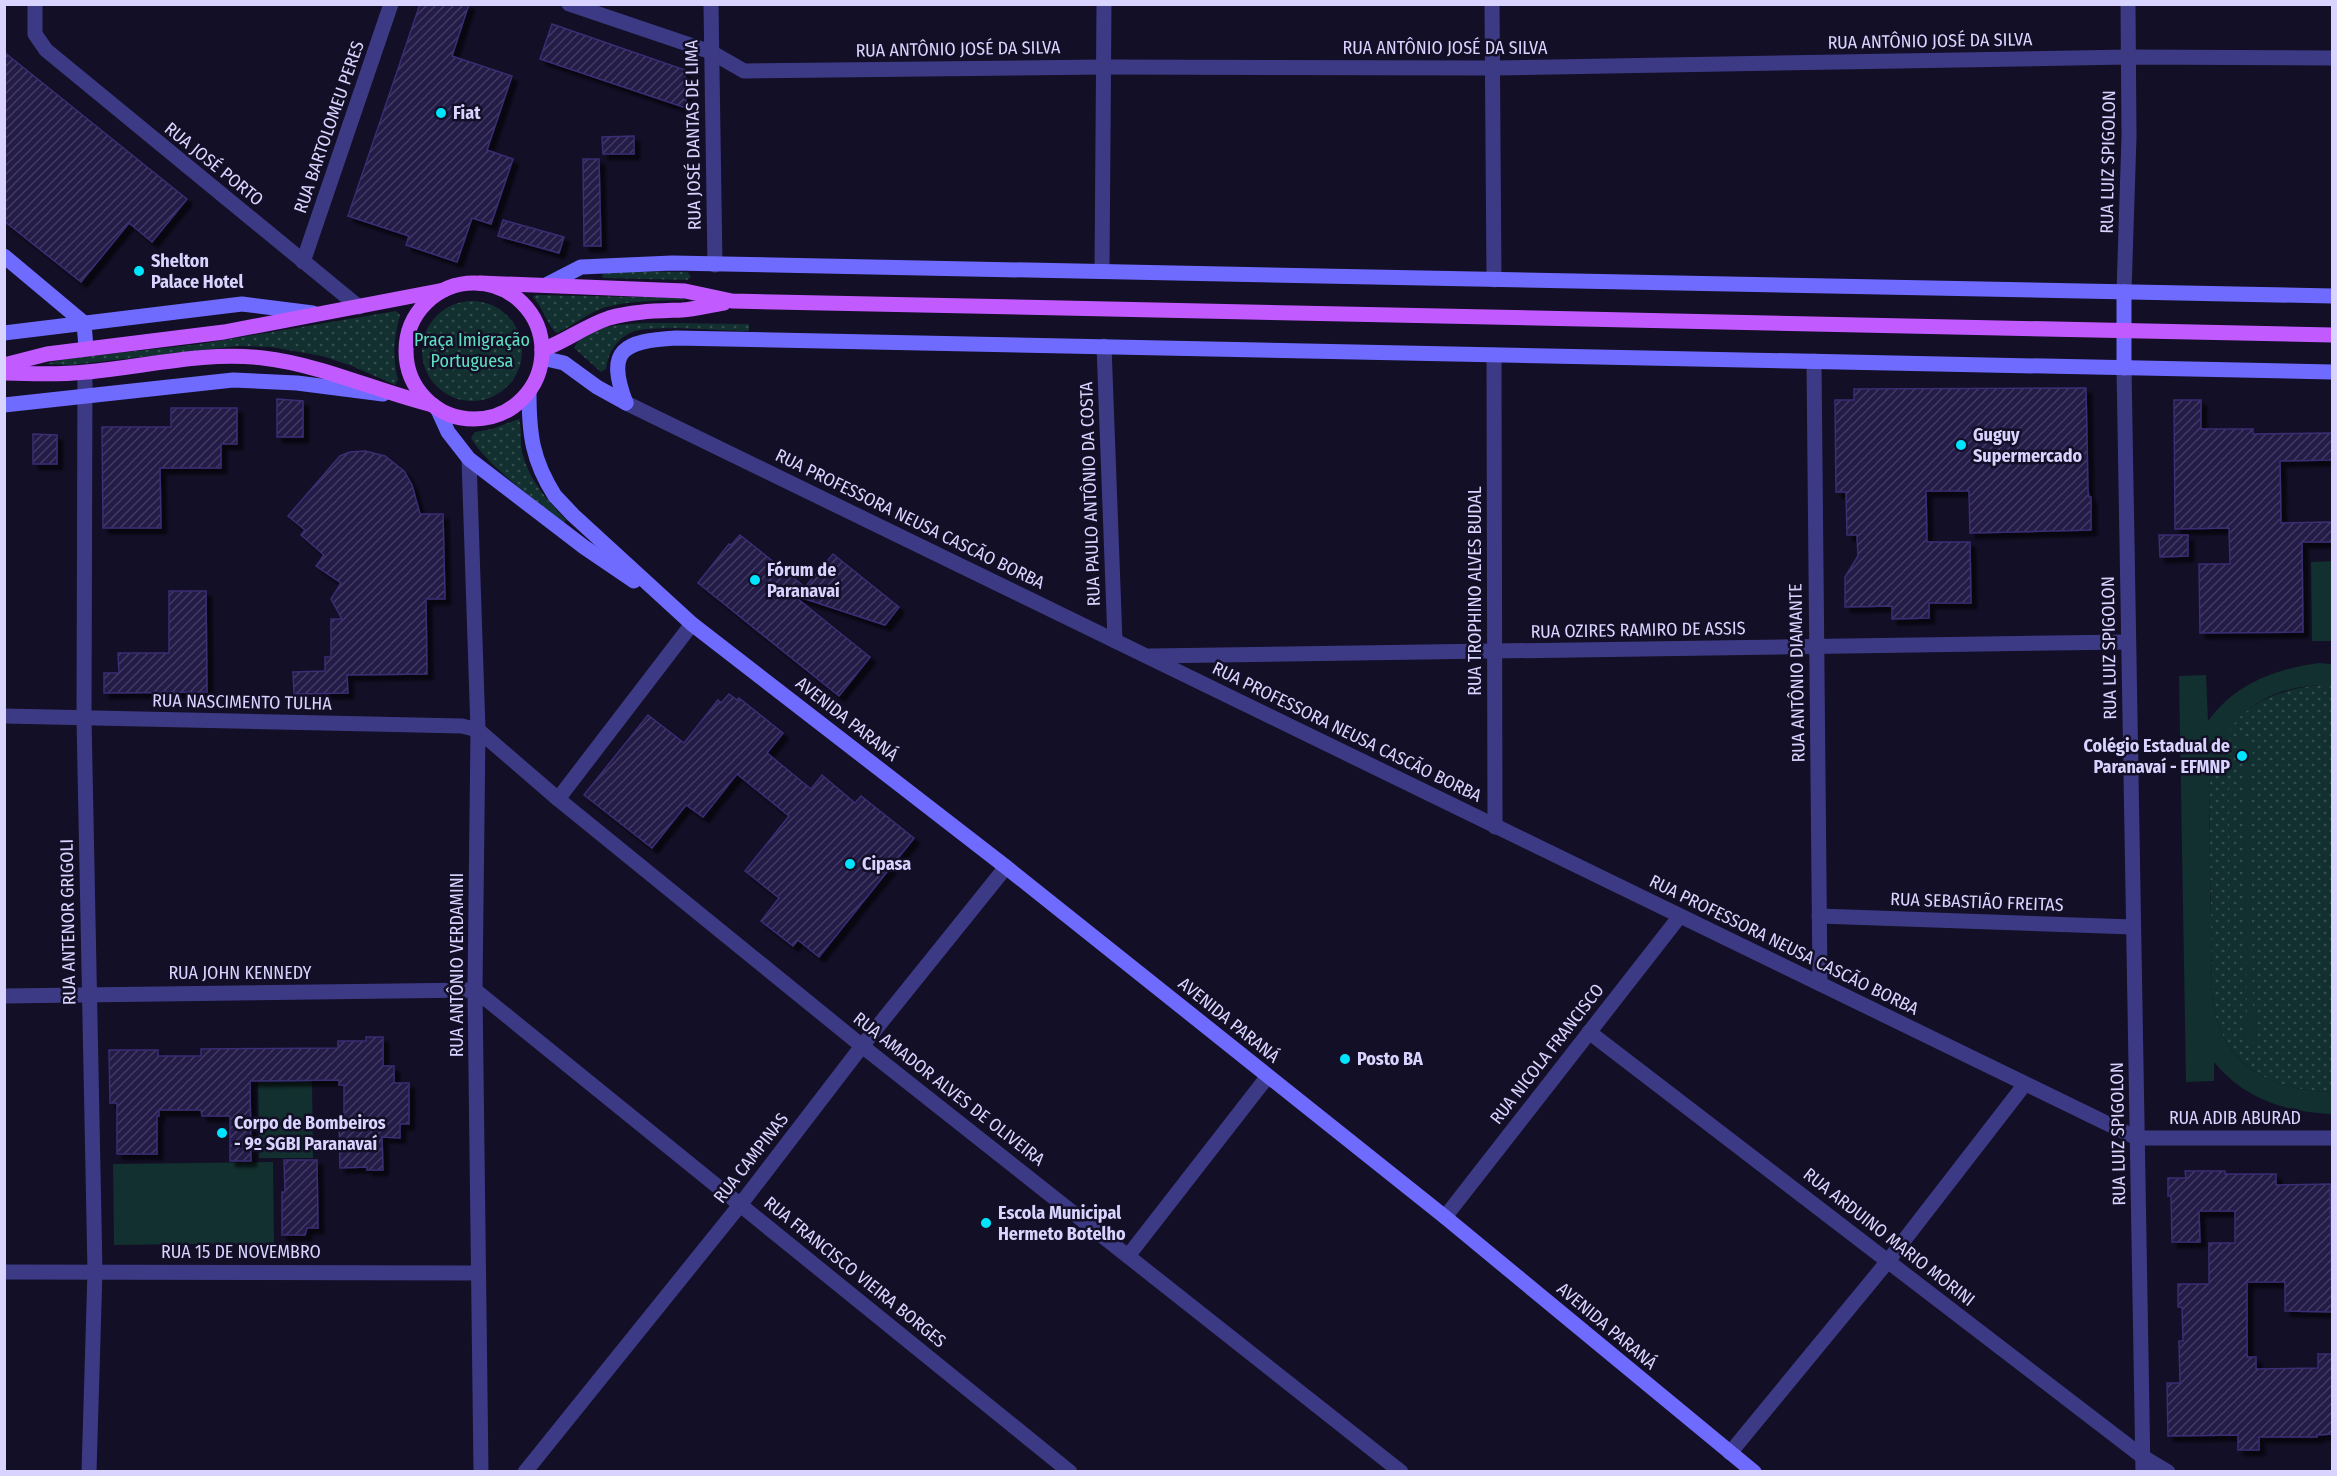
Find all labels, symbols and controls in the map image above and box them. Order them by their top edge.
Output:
street label: RUA ANTÔNIO JOSÉ DA SILVA [1827,27,2033,54]
street label: RUA ANTÔNIO JOSÉ DA SILVA [855,35,1061,62]
street label: RUA ANTÔNIO JOSÉ DA SILVA [1343,36,1548,59]
street label: RUA BARTOLOMEU PERES [289,38,369,216]
street label: RUA JOSÉ DANTAS DE LIMA [679,39,706,230]
street label: RUA LUIZ SPIGOLON [2096,90,2120,234]
place label: Fiat [453,102,481,124]
marker: Fiat [434,106,448,120]
street label: RUA JOSÉ PORTO [160,117,268,211]
place label: Shelton Palace Hotel [151,250,243,293]
marker: Shelton Palace Hotel [132,264,146,278]
park label: Praça Imigração Portuguesa [414,329,530,372]
street label: RUA PAULO ANTÔNIO DA COSTA [1075,381,1105,607]
place label: Guguy Supermercado [1973,424,2083,467]
marker: Guguy Supermercado [1954,438,1968,452]
street label: RUA PROFESSORA NEUSA CASCÃO BORBA [772,444,1049,594]
street label: RUA TROPHINO ALVES BUDAL [1464,486,1486,696]
place label: Fórum de Paranavaí [767,559,840,602]
marker: Fórum de Paranavaí [748,573,762,587]
street label: RUA LUIZ SPIGOLON [2097,576,2121,720]
street label: RUA ANTÔNIO DIAMANTE [1784,583,1810,763]
street label: RUA OZIRES RAMIRO DE ASSIS [1530,617,1746,643]
street label: RUA PROFESSORA NEUSA CASCÃO BORBA [1209,657,1486,807]
street label: AVENIDA PARANÁ [791,671,904,766]
street label: RUA NASCIMENTO TULHA [152,689,333,715]
place label: Colégio Estadual de Paranavaí - EFMNP [2083,735,2230,778]
marker: Colégio Estadual de Paranavaí - EFMNP [2235,749,2249,763]
street label: RUA ANTENOR GRIGOLI [56,839,80,1005]
place label: Cipasa [862,853,911,875]
marker: Cipasa [843,857,857,871]
street label: RUA PROFESSORA NEUSA CASCÃO BORBA [1646,870,1923,1020]
street label: RUA ANTÔNIO VERDAMINI [446,873,468,1057]
street label: RUA SEBASTIÃO FREITAS [1890,888,2064,916]
street label: RUA JOHN KENNEDY [168,962,312,984]
street label: AVENIDA PARANÁ [1174,972,1285,1068]
street label: RUA NICOLA FRANCISCO [1485,979,1609,1129]
street label: RUA AMADOR ALVES DE OLIVEIRA [849,1007,1049,1171]
place label: Posto BA [1357,1048,1423,1070]
marker: Posto BA [1338,1052,1352,1066]
street label: RUA LUIZ SPIGOLON [2106,1062,2130,1206]
street label: RUA ADIB ABURAD [2169,1107,2301,1129]
street label: RUA CAMPINAS [709,1108,793,1208]
place label: Corpo de Bombeiros - 9º SGBI Paranavaí [234,1112,386,1155]
marker: Corpo de Bombeiros - 9º SGBI Paranavaí [215,1126,229,1140]
street label: RUA ARDUINO MARIO MORINI [1799,1163,1979,1311]
street label: RUA FRANCISCO VIEIRA BORGES [760,1192,951,1352]
place label: Escola Municipal Hermeto Botelho [998,1202,1126,1245]
marker: Escola Municipal Hermeto Botelho [979,1216,993,1230]
street label: RUA 15 DE NOVEMBRO [161,1241,321,1263]
street label: AVENIDA PARANÁ [1552,1277,1663,1375]

